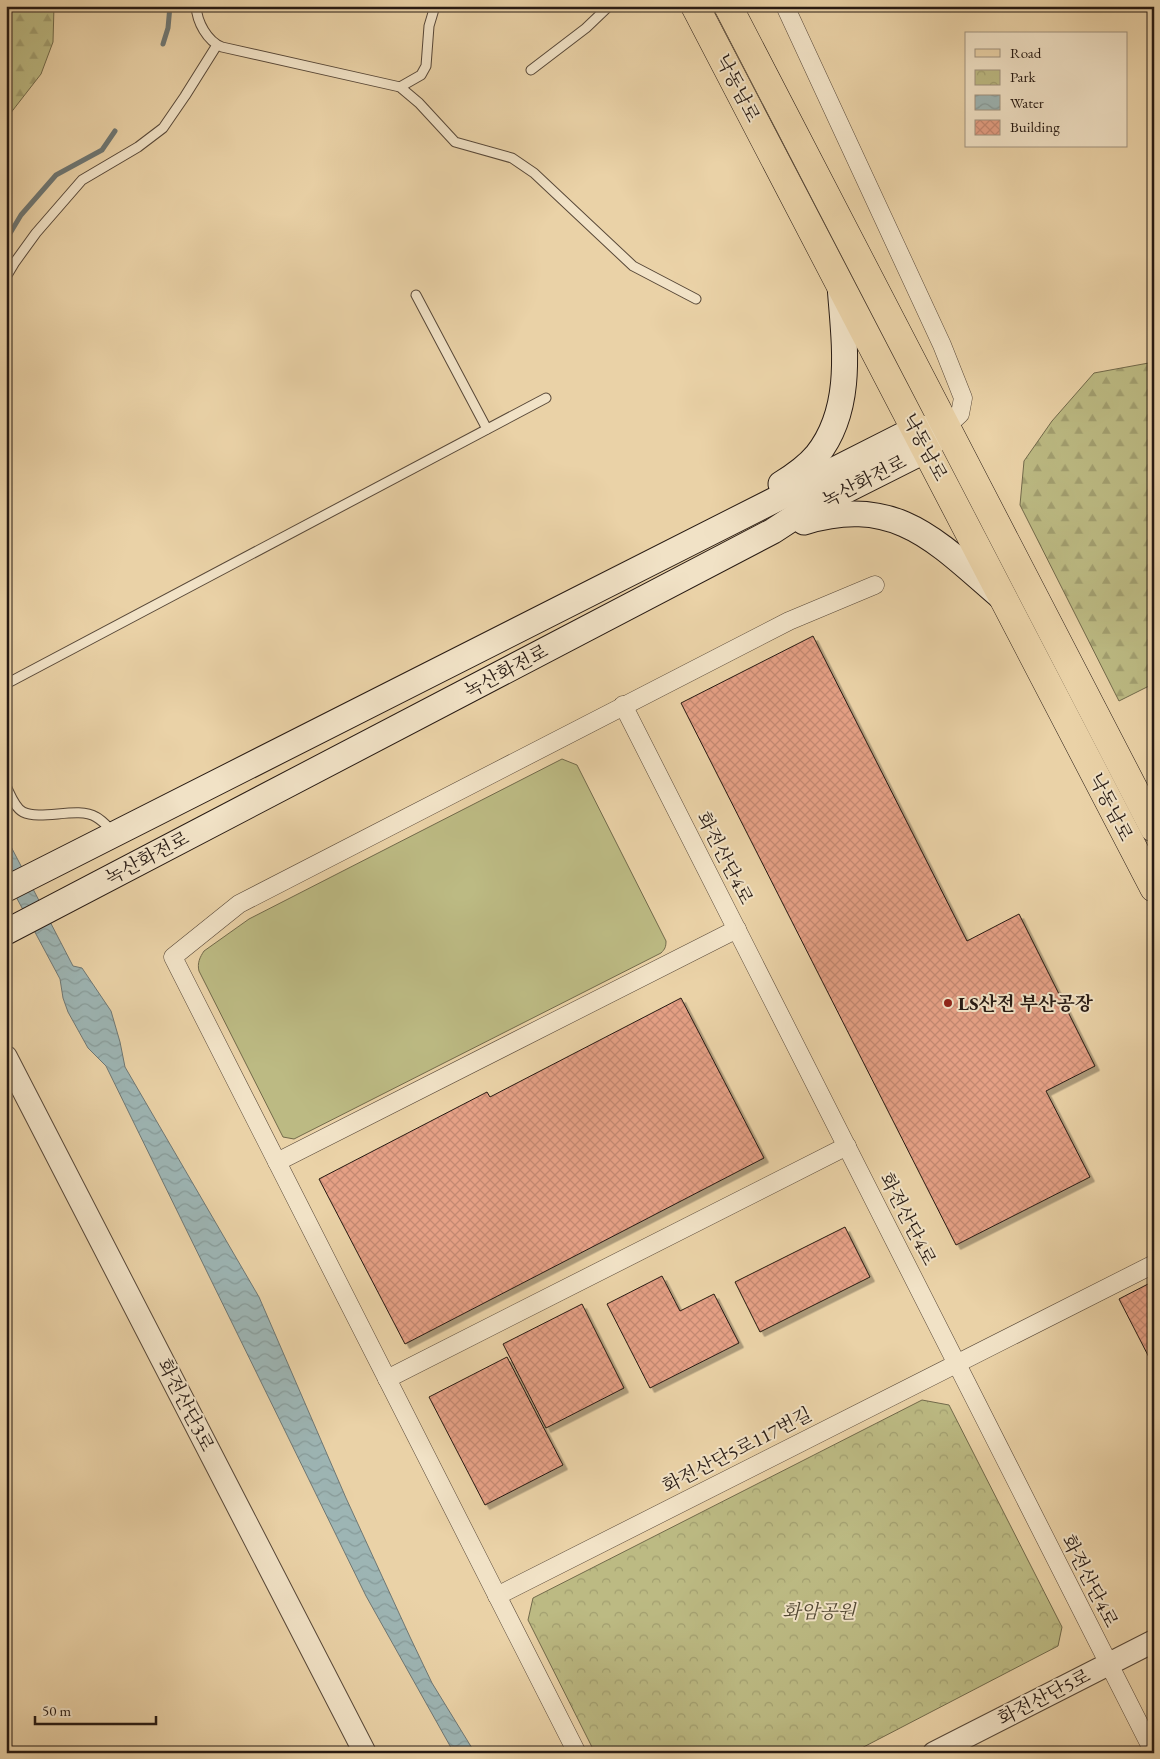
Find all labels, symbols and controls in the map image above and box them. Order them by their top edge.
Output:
legend [965,32,1128,148]
text: Road [1010,43,1042,62]
street label: 낙동남로 [710,50,766,126]
text: Park [1010,67,1037,86]
text: Water [1010,93,1044,112]
text: Building [1010,117,1060,136]
street label: 낙동남로 [897,409,953,485]
street label: 녹산화전로 [817,449,911,513]
street label: 녹산화전로 [460,638,552,704]
street label: 낙동남로 [1083,769,1139,845]
street label: 화전산단4로 [691,807,759,909]
street label: 녹산화전로 [101,825,193,891]
place label: LS산전 부산공장 [958,991,1094,1016]
marker: LS산전 부산공장 [942,997,954,1009]
street label: 화전산단4로 [874,1168,942,1270]
street label: 화전산단3로 [152,1354,220,1456]
street label: 화전산단5로117번길 [658,1401,816,1499]
street label: 화전산단4로 [1056,1530,1124,1632]
park label: 화암공원 [782,1599,857,1624]
street label: 화전산단5로 [993,1663,1095,1731]
scale bar [35,1694,156,1726]
text: 50 m [42,1701,71,1720]

